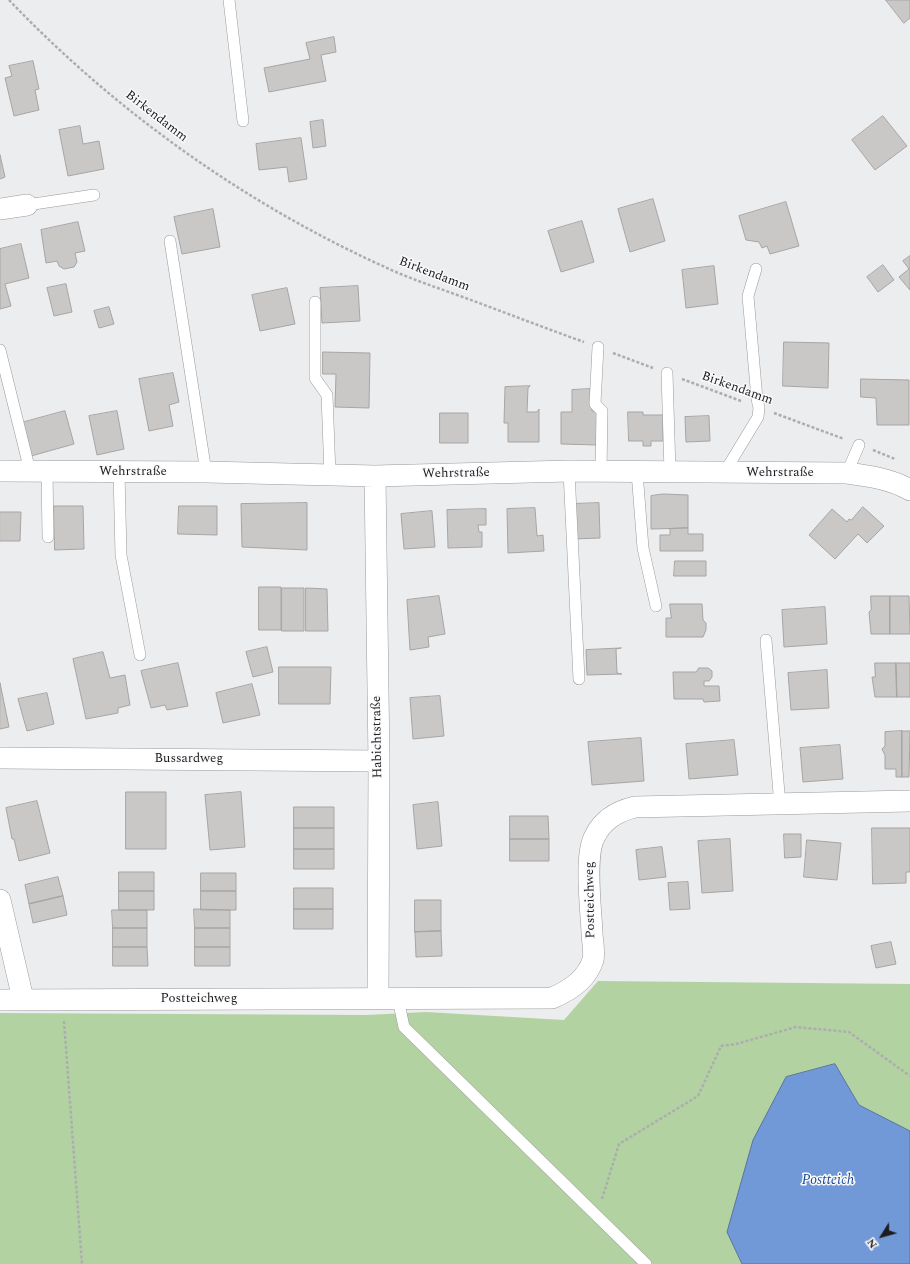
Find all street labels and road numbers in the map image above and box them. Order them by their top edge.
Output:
street label: Birkendamm [122,88,190,146]
street label: Birkendamm [396,254,472,296]
street label: Birkendamm [699,369,775,409]
street label: Wehrstraße [99,464,167,480]
street label: Wehrstraße [746,465,814,481]
street label: Wehrstraße [422,466,490,482]
street label: Habichtstraße [369,696,387,778]
street label: Bussardweg [155,751,223,767]
street label: Postteichweg [583,861,599,939]
street label: Postteichweg [161,991,237,1007]

